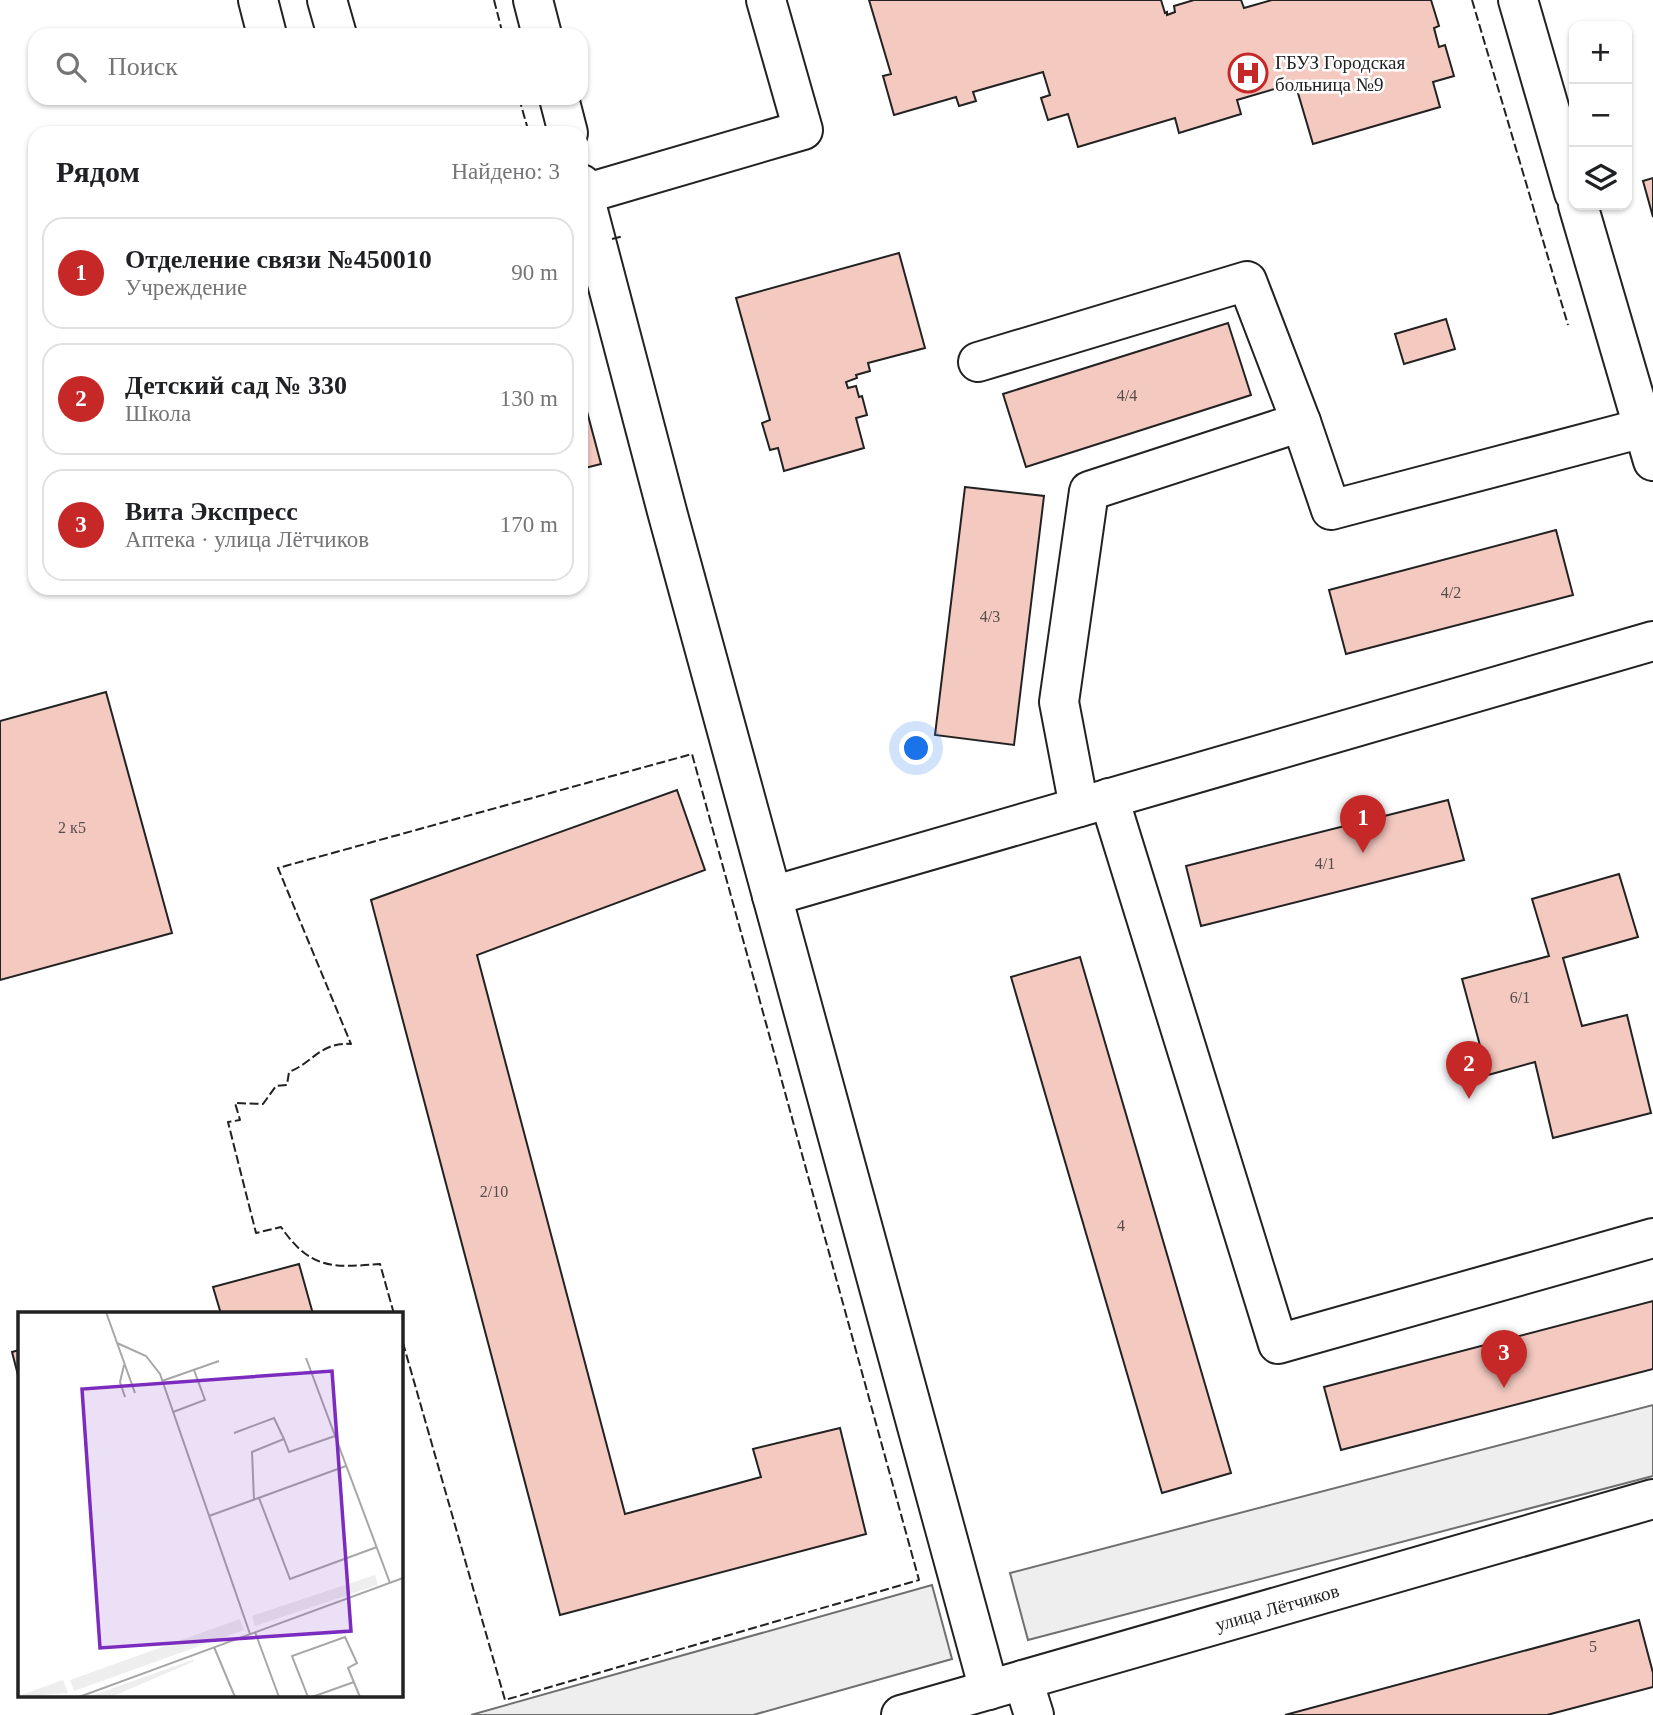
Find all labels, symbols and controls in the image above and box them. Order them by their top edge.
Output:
map controls [1569,21,1632,210]
button: + [1569,21,1632,84]
search box [28,28,588,105]
icon: search [52,48,90,86]
text: Поиск [108,52,178,81]
hospital icon: ГБУЗ Городская больница №9 [1227,52,1269,94]
place label: ГБУЗ Городская больница №9 [1275,52,1405,95]
button: − [1569,84,1632,147]
button: layers [1569,147,1632,210]
text: Рядом [56,155,140,188]
text: Найдено: 3 [452,159,560,184]
text: Отделение связи №450010 [125,245,432,274]
text: 1 [75,260,87,285]
text: 90 m [511,260,558,285]
text: Учреждение [125,275,247,300]
text: Детский сад № 330 [125,371,347,400]
text: 2 [75,386,87,411]
text: 130 m [500,386,558,411]
house number: 4/4 [1117,387,1137,404]
text: Школа [125,401,191,426]
text: Вита Экспресс [125,497,298,526]
text: 3 [75,512,87,537]
text: 170 m [500,512,558,537]
text: Аптека · улица Лётчиков [125,527,369,552]
house number: 4/2 [1441,584,1461,601]
house number: 4/3 [980,608,1000,625]
your location [899,731,933,765]
pin: 1 [1340,795,1386,853]
house number: 2 к5 [58,819,86,836]
house number: 4/1 [1315,855,1335,872]
house number: 6/1 [1510,989,1530,1006]
pin: 2 [1446,1041,1492,1099]
house number: 2/10 [480,1183,508,1200]
house number: 4 [1117,1217,1125,1234]
inset map [18,1312,402,1698]
pin: 3 [1481,1330,1527,1388]
street label: улица Лётчиков [1213,1580,1341,1635]
house number: 5 [1589,1638,1597,1655]

